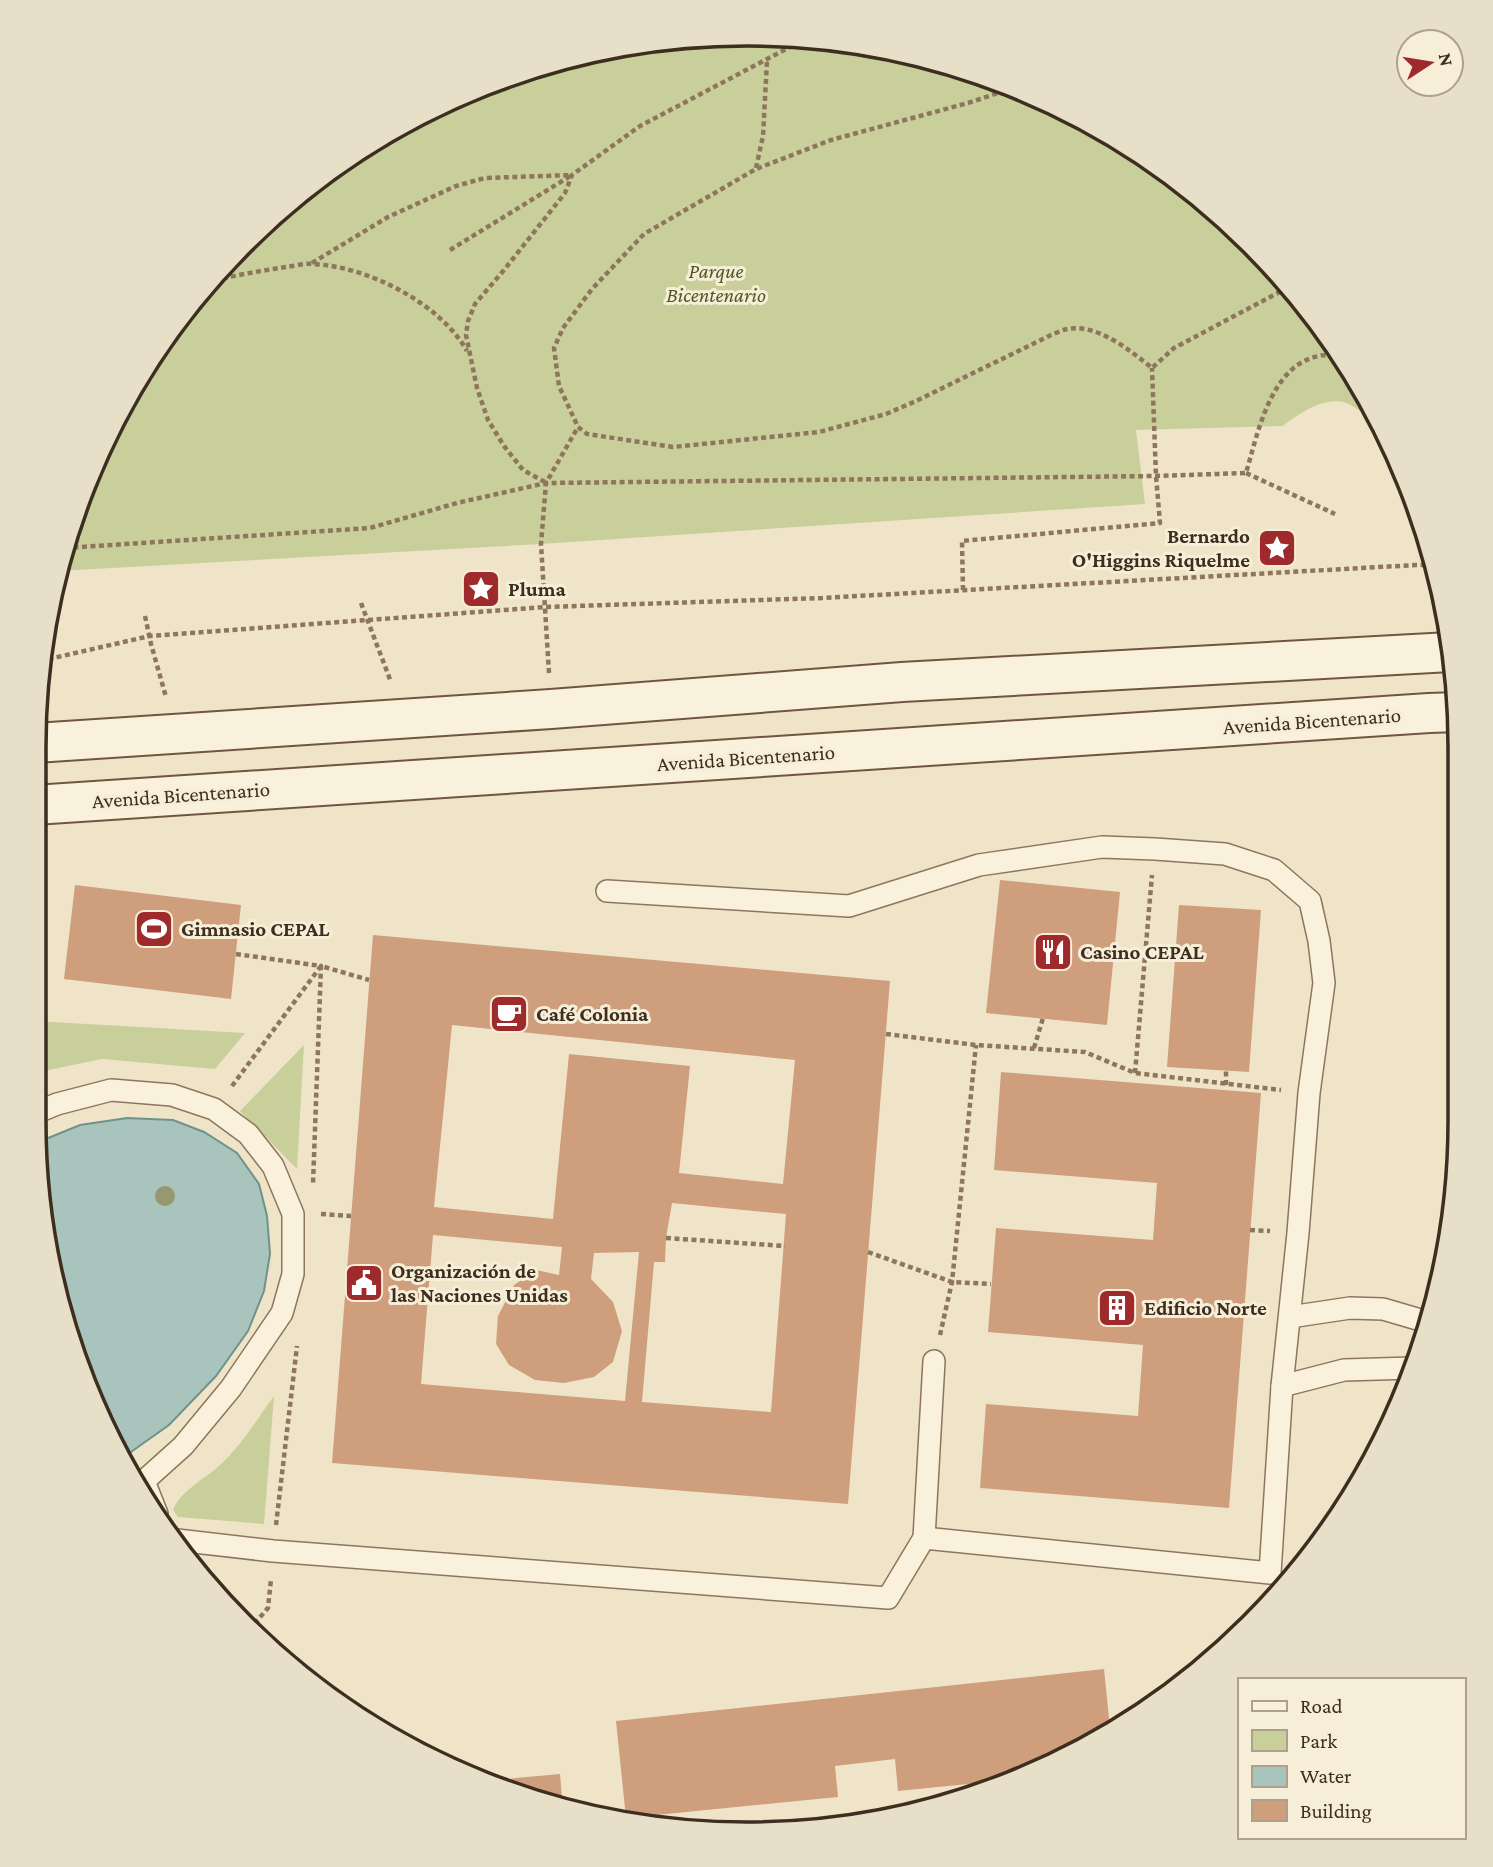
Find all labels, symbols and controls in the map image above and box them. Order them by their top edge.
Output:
north arrow [1395,28,1465,98]
text: N [1435,51,1458,68]
park label: Parque Bicentenario [666,259,766,307]
place label: Bernardo O'Higgins Riquelme [1072,524,1250,572]
place icon: Bernardo O'Higgins Riquelme [1256,527,1298,569]
place icon: Pluma [460,568,502,610]
place label: Pluma [508,577,566,601]
street label: Avenida Bicentenario [1222,703,1402,739]
street label: Avenida Bicentenario [656,740,836,776]
street label: Avenida Bicentenario [91,777,271,813]
sports icon: Gimnasio CEPAL [133,908,175,950]
place label: Gimnasio CEPAL [181,917,330,941]
restaurant icon: Casino CEPAL [1032,931,1074,973]
place label: Casino CEPAL [1080,940,1204,964]
cafe icon: Café Colonia [488,993,530,1035]
place label: Café Colonia [536,1002,649,1026]
place label: Organización de las Naciones Unidas [391,1259,568,1307]
public building icon: Organización de las Naciones Unidas [343,1262,385,1304]
building icon: Edificio Norte [1096,1287,1138,1329]
place label: Edificio Norte [1144,1296,1267,1320]
legend [1238,1678,1465,1839]
text: Road [1300,1694,1343,1718]
text: Park [1300,1729,1337,1753]
text: Water [1300,1764,1352,1788]
text: Building [1300,1799,1372,1823]

